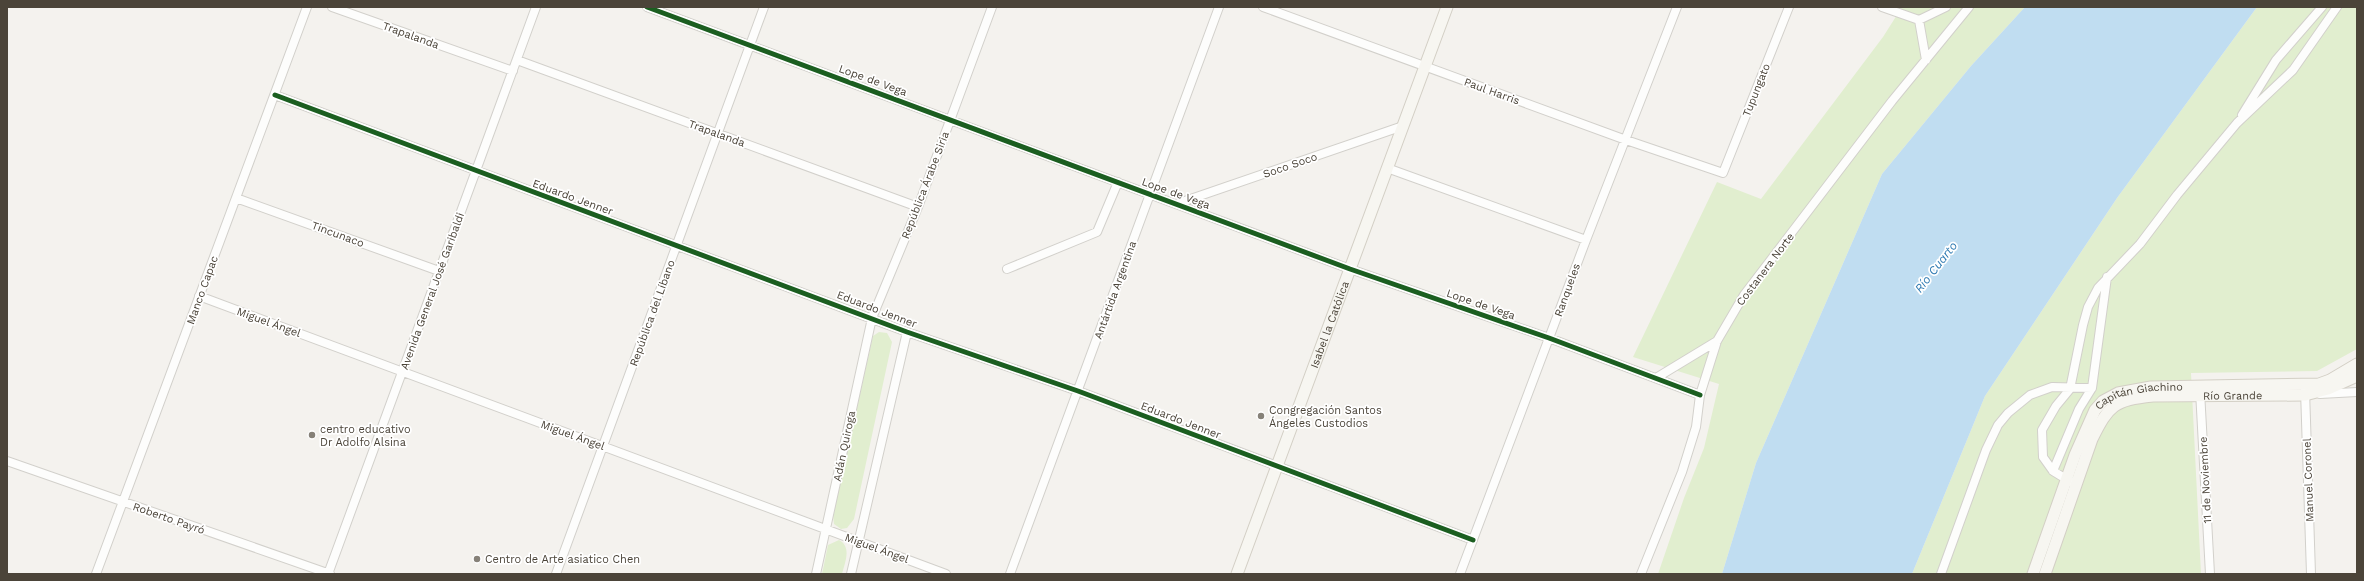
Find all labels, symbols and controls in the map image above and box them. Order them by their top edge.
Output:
street label: Trapalanda [381,19,441,52]
street label: Lope de Vega [837,62,909,99]
street label: Tupungato [1740,62,1773,119]
street label: Paul Harris [1462,75,1522,108]
street label: Trapalanda [687,117,747,150]
street label: República Árabe Siria [898,129,952,241]
street label: Soco Soco [1261,150,1319,181]
street label: Lope de Vega [1140,175,1212,212]
street label: Eduardo Jenner [531,177,615,218]
street label: Avenida General José Garibaldi [398,211,467,372]
street label: Tincunaco [310,219,366,250]
street label: Costanera Norte [1734,230,1797,308]
street label: Antártida Argentina [1092,239,1139,341]
water label: Río Cuarto [1912,239,1960,295]
street label: Manco Capac [184,254,221,326]
street label: República del Líbano [627,258,678,368]
street label: Ranqueles [1552,261,1583,319]
street label: Isabel la Católica [1308,279,1352,370]
street label: Lope de Vega [1445,287,1517,322]
street label: Eduardo Jenner [835,288,919,331]
street label: Miguel Ángel [235,304,304,340]
street label: Capitán Giachino [2092,380,2183,413]
street label: Río Grande [2203,389,2262,403]
street label: Eduardo Jenner [1139,399,1223,442]
place label: Congregación Santos Ángeles Custodios [1269,404,1382,430]
street label: Adán Quiroga [831,410,858,483]
marker: Congregación Santos Ángeles Custodios [1256,411,1266,421]
street label: Miguel Ángel [539,417,608,453]
place label: centro educativo Dr Adolfo Alsina [320,423,411,449]
marker: centro educativo Dr Adolfo Alsina [307,430,317,440]
street label: 11 de Noviembre [2197,436,2214,524]
street label: Manuel Coronel [2301,437,2316,522]
street label: Roberto Payró [131,500,207,537]
street label: Miguel Ángel [843,530,912,566]
place label: Centro de Arte asiatico Chen [485,553,640,566]
marker: Centro de Arte asiatico Chen [472,554,482,564]

